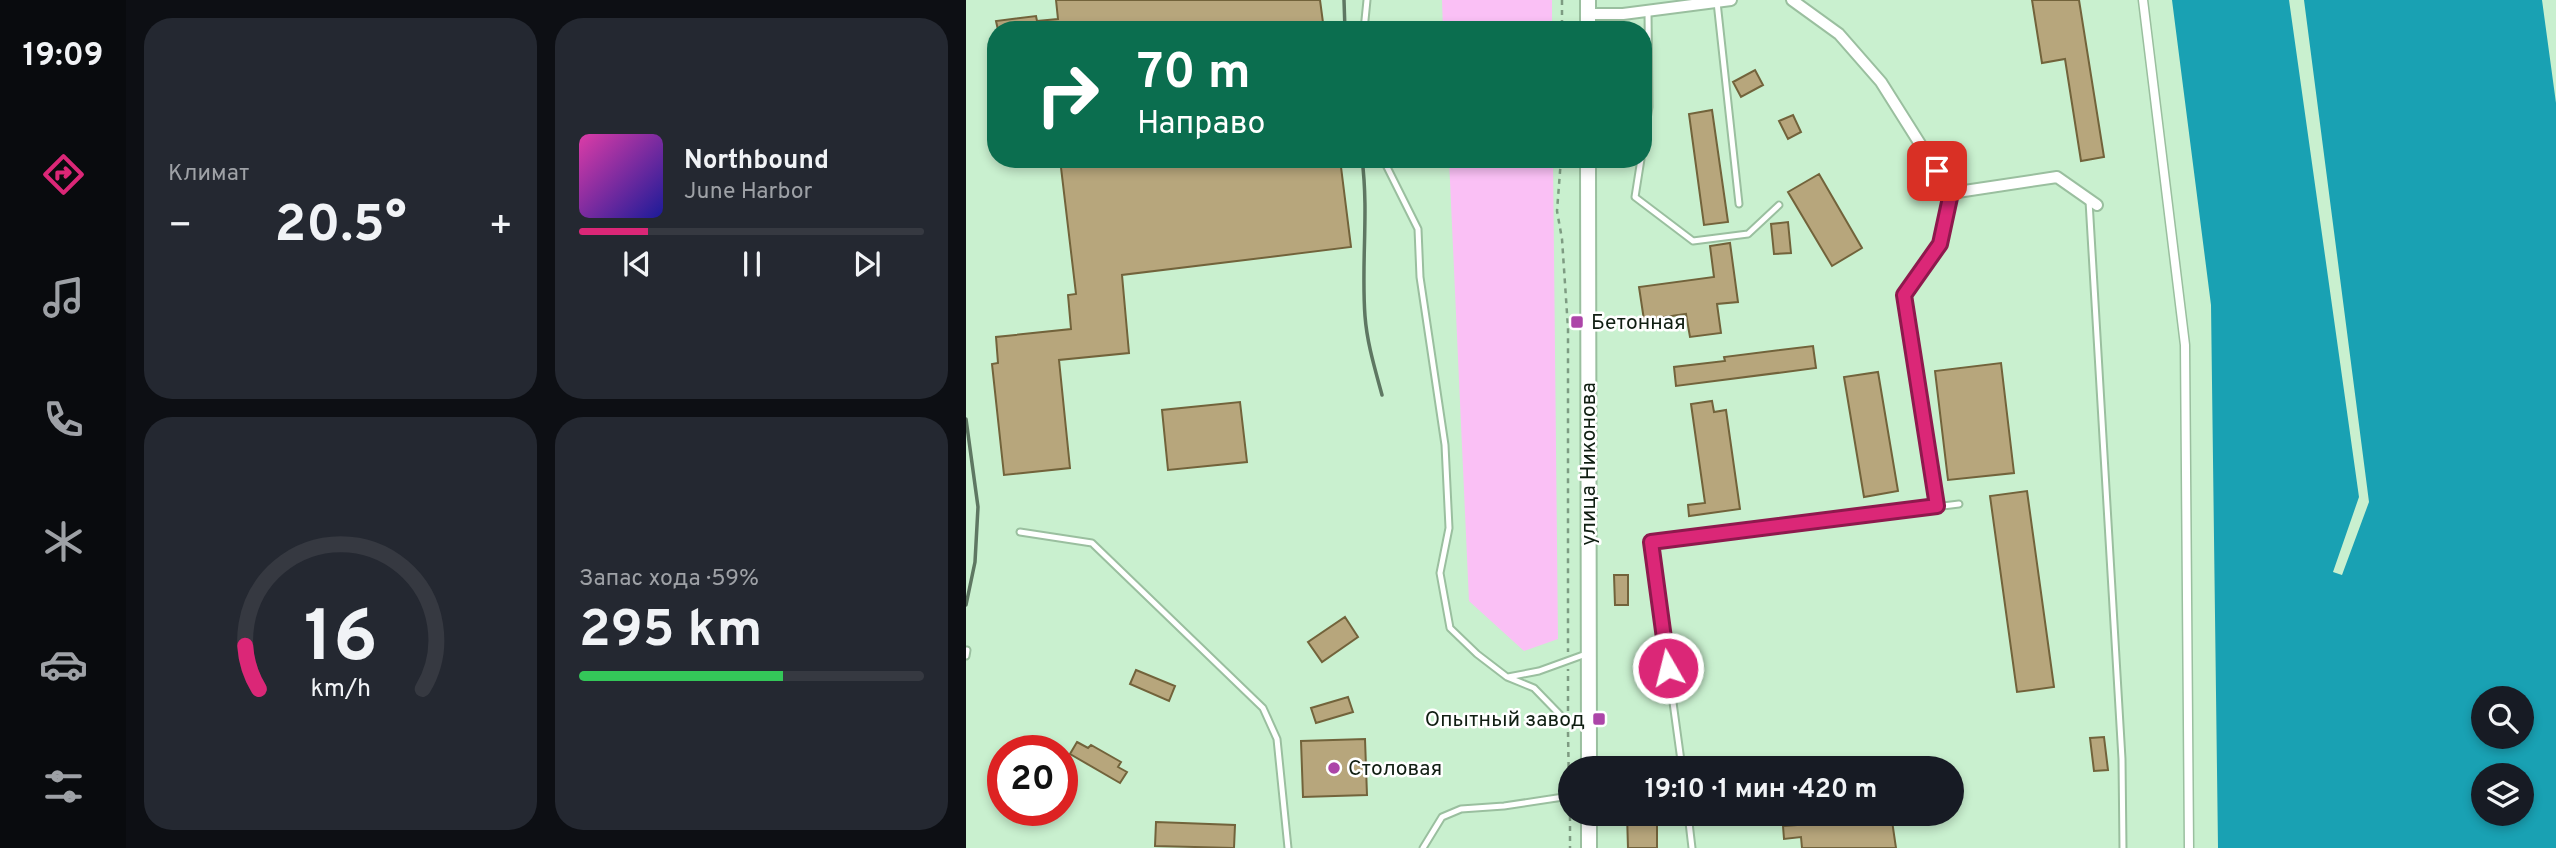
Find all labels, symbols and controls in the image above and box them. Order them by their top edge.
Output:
text: 19:09 [23,37,103,77]
text: 70 m [1137,44,1251,106]
icon: right [1022,49,1113,140]
text: Направо [1137,105,1265,145]
pin [1907,141,1967,201]
text: Northbound [684,145,829,178]
icon: directions [39,150,88,199]
icon: arrive [1918,152,1956,190]
text: Климат [168,160,249,189]
text: June Harbor [684,178,812,207]
text: 20.5° [274,194,407,260]
text: − [168,203,193,252]
text: + [488,203,513,252]
icon: previous [618,245,656,283]
icon: pause [733,245,771,283]
icon: next [848,245,886,283]
icon: music [39,273,88,322]
place label: Бетонная [1591,310,1686,337]
marker: Бетонная [1569,314,1585,330]
street label: улица Никонова [1576,382,1603,546]
icon: phone [39,395,88,444]
icon: climate [39,517,88,566]
text: Запас хода · 59% [579,565,759,594]
text: 16 [304,596,377,688]
text: 295 km [579,599,762,665]
position arrow [1631,631,1705,705]
icon: car [39,640,88,689]
text: km/h [310,674,371,706]
map controls [2471,686,2534,826]
button: search [2471,686,2534,749]
place label: Опытный завод [1425,707,1585,734]
marker: Опытный завод [1591,711,1607,727]
speed limit sign: 20 [987,735,1078,826]
place label: Столовая [1348,756,1442,783]
marker: Столовая [1326,760,1342,776]
icon: filters [39,762,88,811]
button: layers [2471,763,2534,826]
text: 19:10 · 1 мин · 420 m [1645,774,1877,807]

